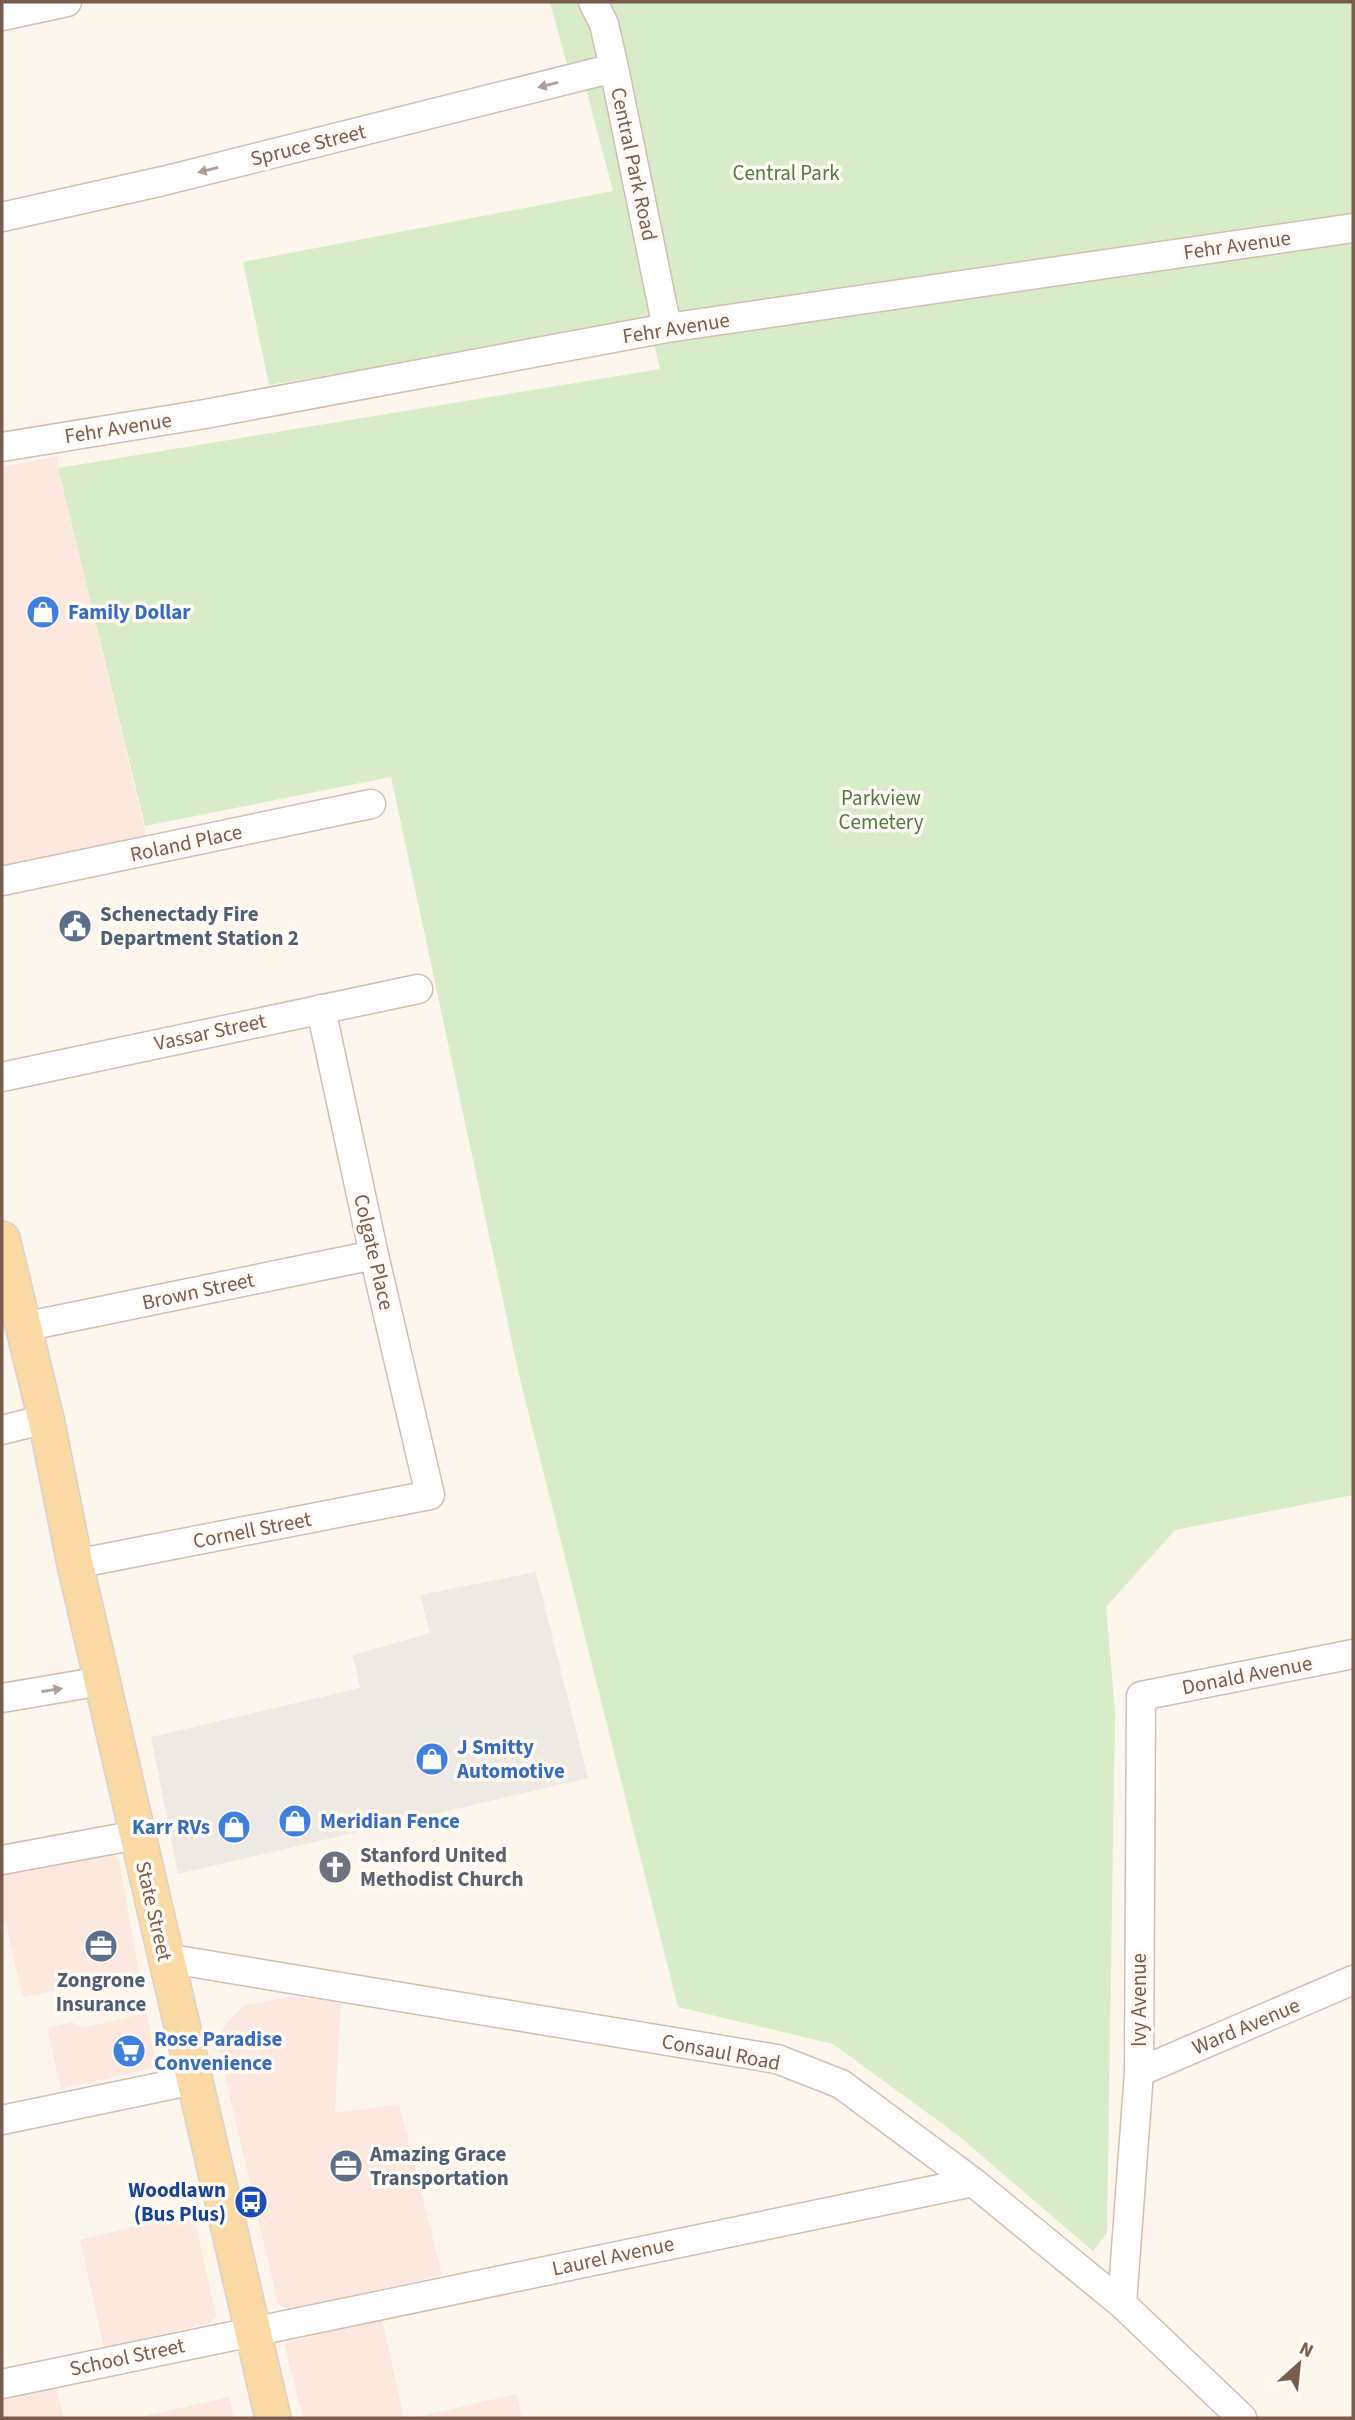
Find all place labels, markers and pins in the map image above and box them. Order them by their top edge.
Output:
shop icon: Family Dollar [24,593,62,631]
place label: Family Dollar [68,597,191,627]
place label: Schenectady Fire Department Station 2 [100,899,299,953]
public building icon: Schenectady Fire Department Station 2 [56,907,94,945]
place label: J Smitty Automotive [456,1732,565,1786]
shop icon: J Smitty Automotive [413,1740,451,1778]
shop icon: Meridian Fence [276,1802,314,1840]
place label: Meridian Fence [320,1806,460,1836]
shop icon: Karr RVs [215,1808,253,1846]
place label: Karr RVs [132,1812,210,1842]
place label: Stanford United Methodist Church [360,1840,523,1894]
church icon: Stanford United Methodist Church [316,1848,354,1886]
office icon: Zongrone Insurance [82,1927,120,1965]
place label: Zongrone Insurance [56,1965,146,2019]
place label: Rose Paradise Convenience [154,2024,282,2078]
supermarket icon: Rose Paradise Convenience [110,2032,148,2070]
place label: Amazing Grace Transportation [369,2139,509,2193]
office icon: Amazing Grace Transportation [327,2147,365,2185]
place label: Woodlawn (Bus Plus) [128,2175,226,2229]
bus stop icon: Woodlawn (Bus Plus) [232,2183,270,2221]

